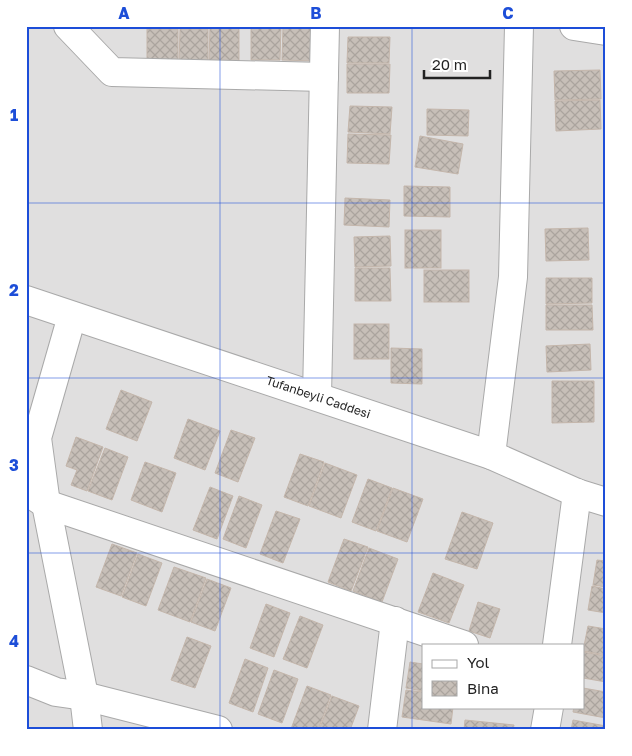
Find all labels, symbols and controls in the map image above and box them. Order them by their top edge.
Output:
text: A [118,3,130,23]
text: B [310,3,322,23]
text: C [502,3,514,23]
scale bar [424,48,491,80]
text: 20 m [432,55,467,73]
text: 1 [10,105,18,125]
text: 2 [9,280,19,300]
street label: Tufanbeyli Caddesi [264,373,373,421]
text: 3 [9,455,19,475]
text: 4 [9,631,19,651]
legend [422,644,584,708]
text: Yol [467,653,489,671]
text: Bina [467,679,499,697]

